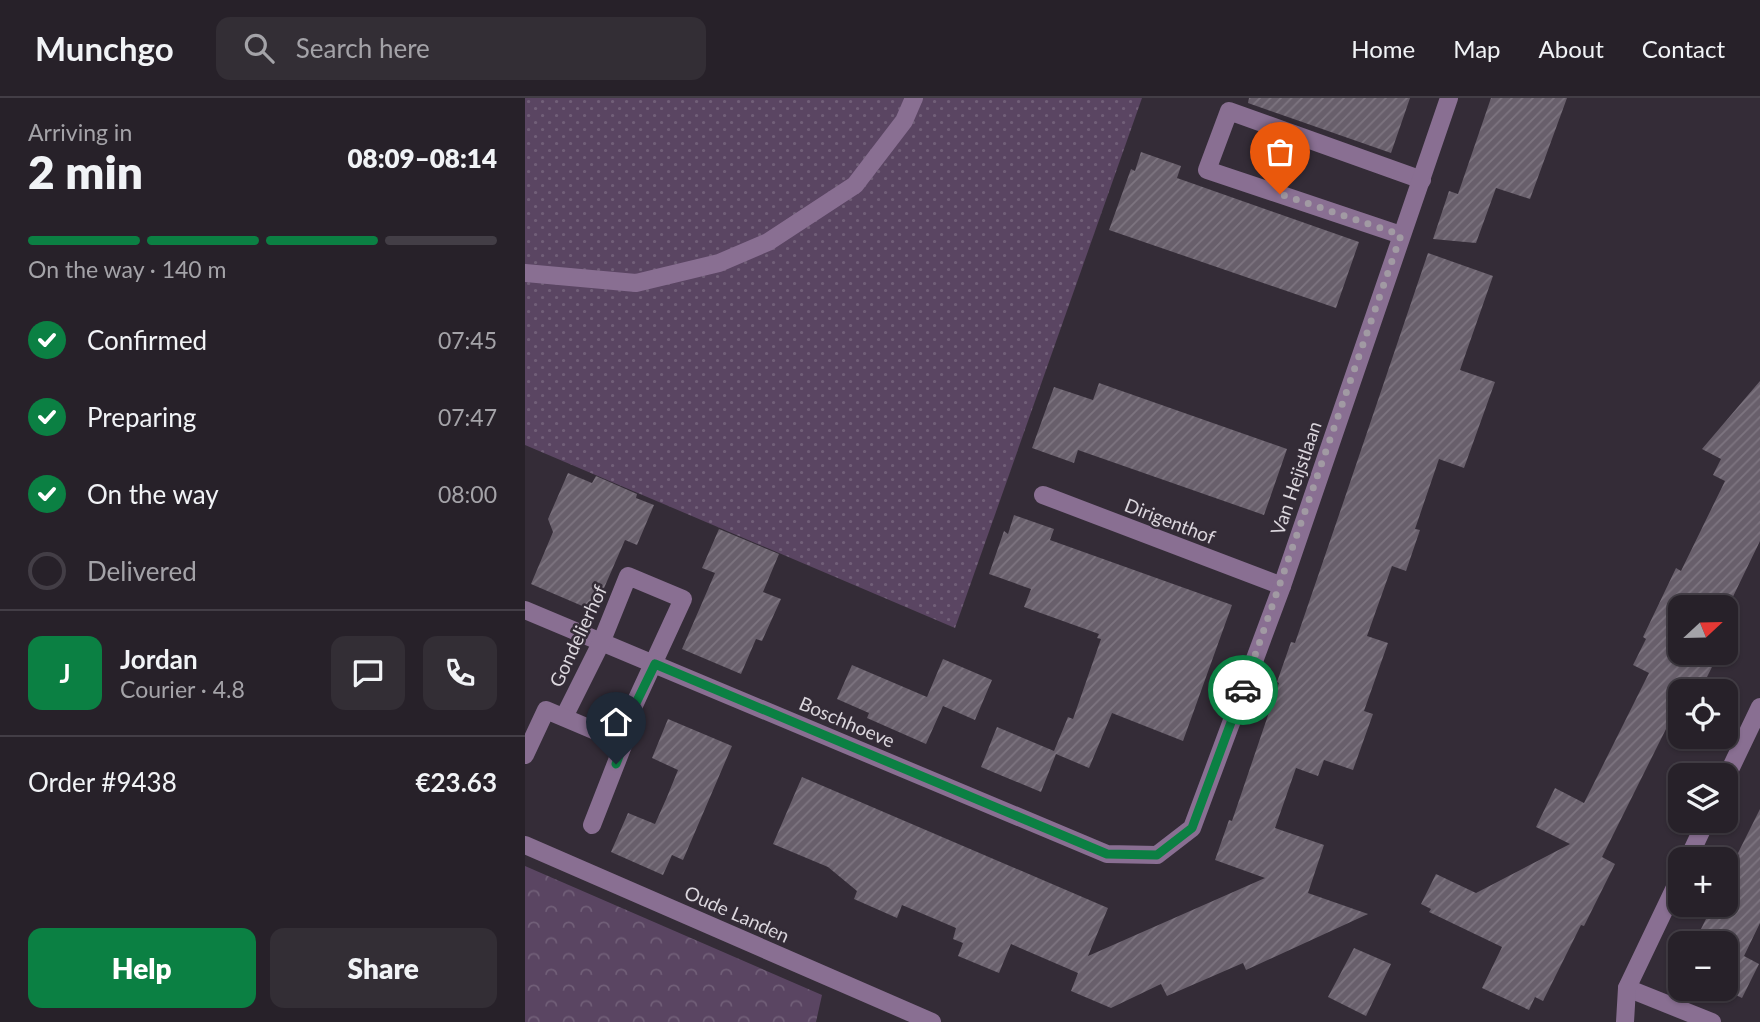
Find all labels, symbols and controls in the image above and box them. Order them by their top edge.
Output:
search box [216,17,706,80]
text: Munchgo [35,28,174,68]
icon: search [240,29,278,67]
text: Search here [296,32,430,64]
text: Home [1351,34,1415,63]
text: Map [1453,34,1501,63]
text: About [1539,34,1604,63]
text: Contact [1642,34,1725,63]
text: Arriving in [28,118,132,146]
pin [1250,122,1310,194]
icon: bag [1261,133,1299,171]
text: 08:09–08:14 [347,142,497,174]
text: 2 min [28,144,143,199]
text: On the way · 140 m [28,255,227,283]
icon: check [28,321,66,359]
text: Confirmed [87,324,207,356]
text: 07:45 [438,326,497,354]
icon: check [28,398,66,436]
text: Preparing [87,401,196,433]
text: 07:47 [438,403,497,431]
street label: Van Heijstlaan [1265,418,1326,538]
icon: check [28,475,66,513]
text: On the way [87,478,219,510]
text: 08:00 [438,480,497,508]
street label: Dirigenthof [1122,493,1219,548]
text: Delivered [87,555,197,587]
street label: Gondelierhof [544,581,611,690]
north arrow [1668,595,1738,665]
map controls [1668,595,1738,1001]
button: chat [331,636,405,710]
button: phone [423,636,497,710]
text: Jordan [120,643,198,675]
courier [1208,655,1278,725]
text: J [59,657,71,689]
icon: car [1224,671,1262,709]
text: Courier · 4.8 [120,675,245,703]
button: locate [1668,679,1738,749]
street label: Boschhoeve [796,691,898,752]
pin [586,692,646,764]
icon: home [597,703,635,741]
button: layers [1668,763,1738,833]
text: Order #9438 [28,766,177,798]
text: €23.63 [415,766,497,798]
button: + [1668,847,1738,917]
street label: Oude Landen [681,880,793,947]
button: Help [28,928,256,1008]
button: Share [270,928,497,1008]
button: − [1668,931,1738,1001]

